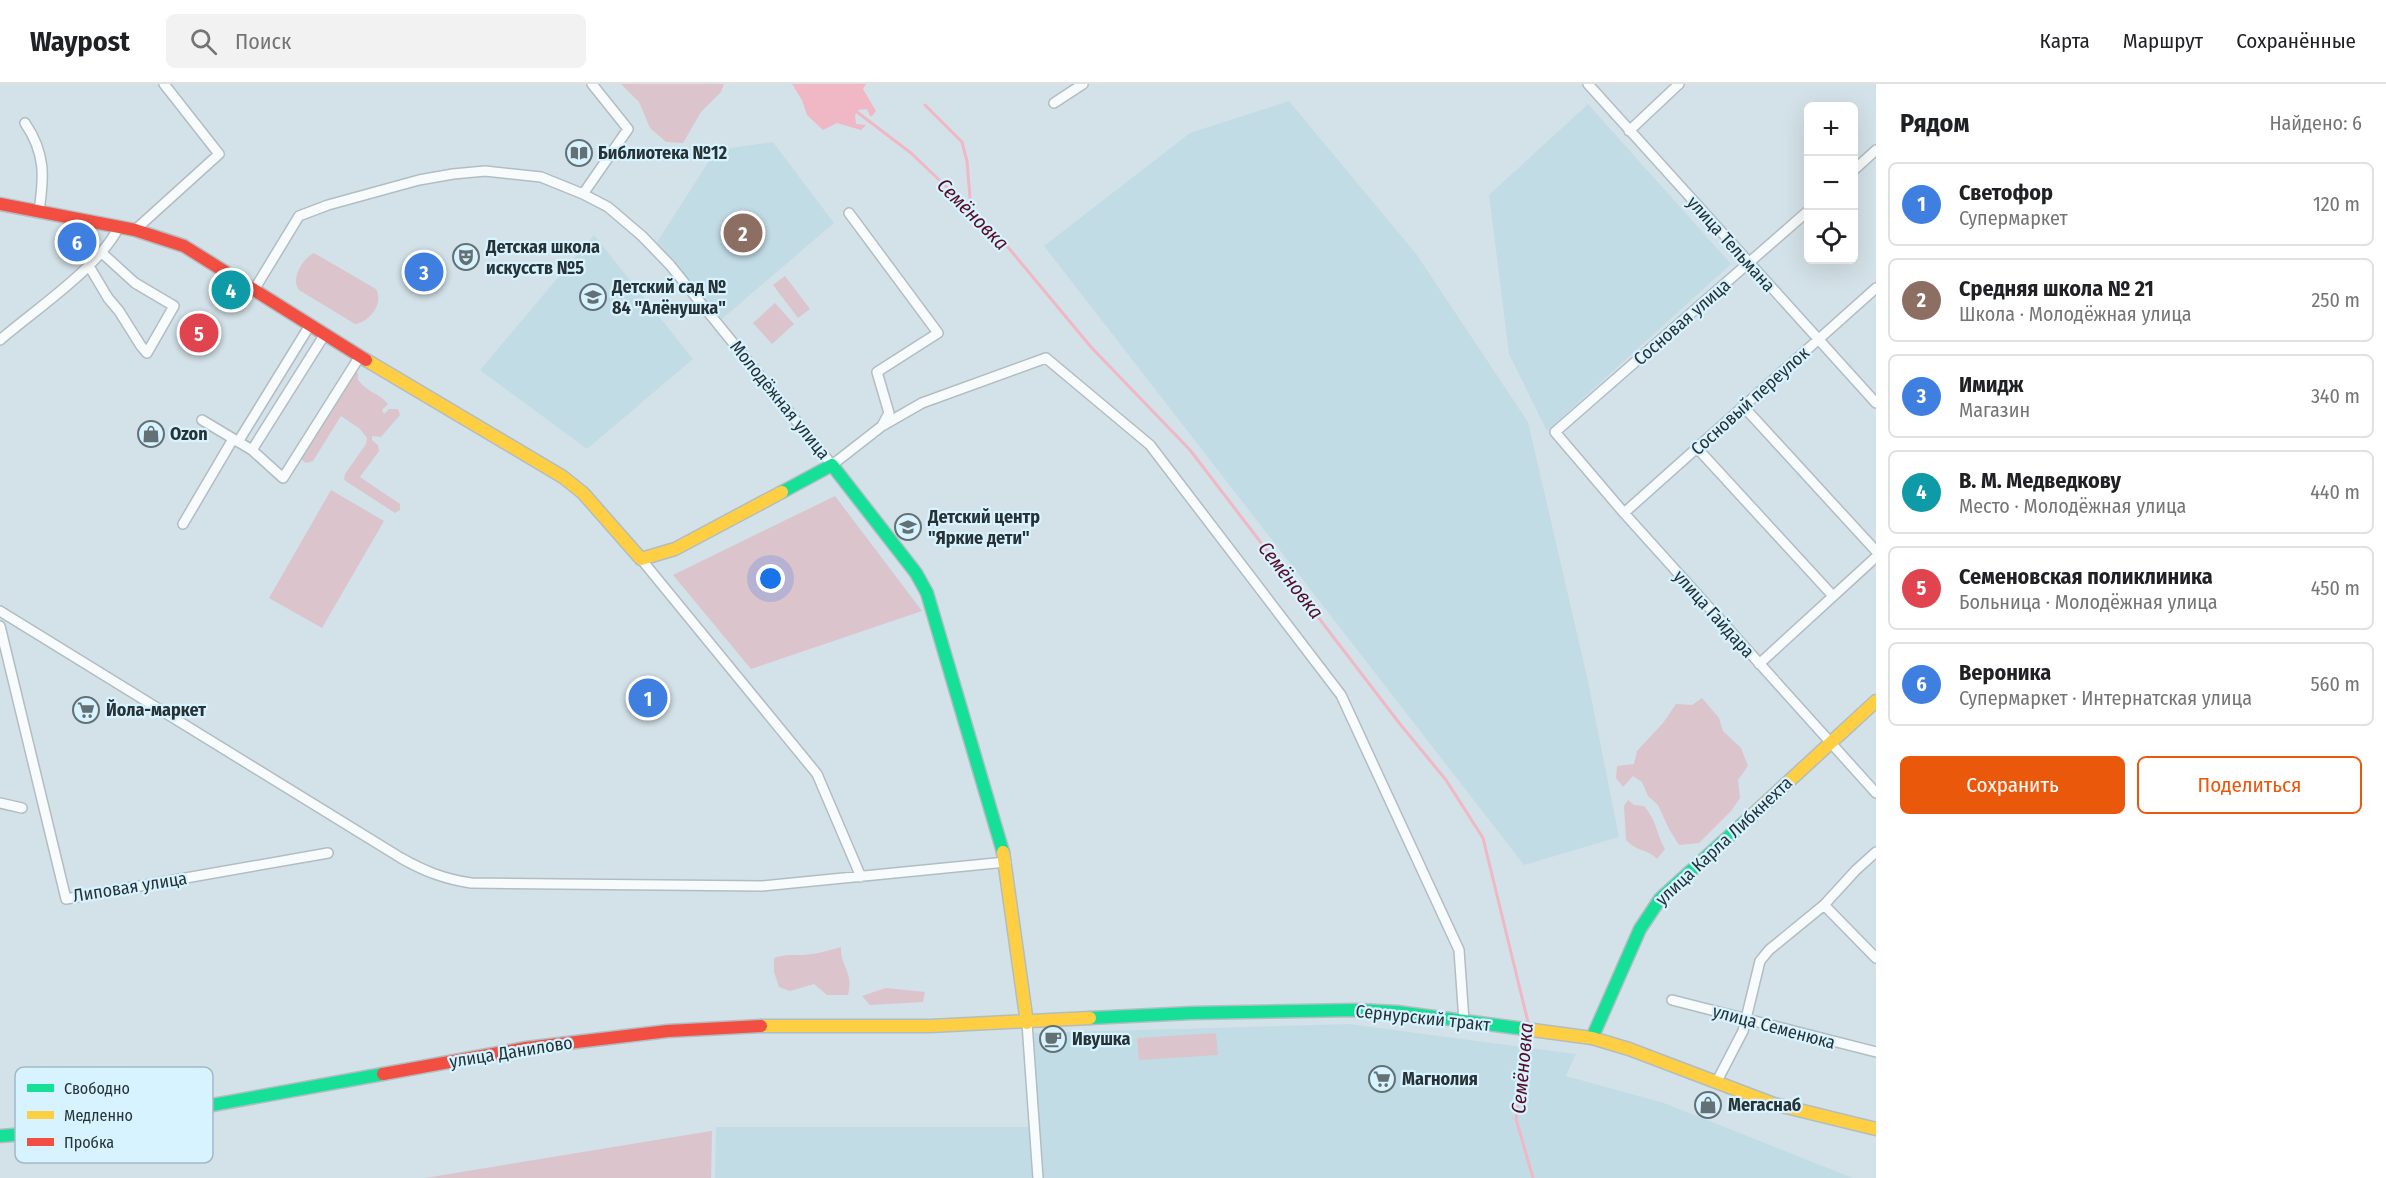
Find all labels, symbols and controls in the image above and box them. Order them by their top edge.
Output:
search box [166,14,586,68]
text: Waypost [30,25,130,58]
icon: search [187,25,220,58]
text: Поиск [235,28,291,55]
text: Карта [2040,28,2090,54]
text: Маршрут [2123,28,2203,54]
text: Сохранённые [2236,28,2356,54]
map controls [1804,102,1858,264]
button: + [1804,102,1858,156]
text: Рядом [1900,108,1969,139]
text: Найдено: 6 [2269,111,2362,135]
library icon: Библиотека №12 [564,138,594,168]
place label: Библиотека №12 [598,142,727,164]
button: − [1804,156,1858,210]
water label: Семёновка [932,173,1014,255]
text: Светофор [1959,179,2053,206]
street label: улица Тельмана [1682,192,1780,297]
text: 1 [1917,192,1926,216]
text: 120 m [2313,192,2360,216]
text: Супермаркет [1959,206,2068,230]
pin: 2 [724,210,762,256]
button: locate [1804,210,1858,264]
pin: 6 [58,220,97,264]
place label: Детская школа искусств №5 [485,236,600,279]
theatre icon: Детская школа искусств №5 [451,242,481,272]
pin: 3 [404,250,444,294]
pin: 4 [212,268,250,312]
street label: Сосновая улица [1629,274,1735,370]
text: Средняя школа № 21 [1959,275,2154,302]
place label: Детский сад № 84 "Алёнушка" [611,276,726,319]
school or university icon: Детский сад № 84 "Алёнушка" [578,282,608,312]
text: 2 [1917,288,1926,312]
text: 250 m [2312,288,2360,312]
text: Школа · Молодёжная улица [1959,302,2192,326]
pin: 5 [180,310,218,356]
street label: Молодёжная улица [725,336,835,464]
street label: Сосновый переулок [1686,342,1814,460]
text: Имидж [1959,371,2024,398]
text: 3 [1917,384,1926,408]
text: 340 m [2311,384,2360,408]
text: Магазин [1959,398,2030,422]
shop icon: Ozon [136,419,166,449]
place label: Ozon [170,423,208,445]
text: В. М. Медведкову [1959,467,2121,494]
text: 4 [1916,480,1927,504]
text: 440 m [2310,480,2360,504]
text: Место · Молодёжная улица [1959,494,2186,518]
place label: Детский центр "Яркие дети" [927,506,1040,549]
school or university icon: Детский центр "Яркие дети" [893,512,923,542]
water label: Семёновка [1253,537,1329,623]
text: Семеновская поликлиника [1959,563,2213,590]
your location [756,564,785,593]
street label: улица Гайдара [1669,566,1759,663]
text: 5 [1917,576,1926,600]
text: 450 m [2311,576,2360,600]
text: Больница · Молодёжная улица [1959,590,2218,614]
text: Вероника [1959,659,2051,686]
text: 6 [1916,672,1927,696]
text: 560 m [2310,672,2360,696]
pin: 1 [628,676,668,720]
text: Супермаркет · Интернатская улица [1959,686,2252,710]
supermarket icon: Йола-маркет [71,695,101,725]
place label: Йола-маркет [106,698,206,721]
button: Сохранить [1900,756,2125,814]
button: Поделиться [2137,756,2362,814]
street label: улица Карла Либкнехта [1651,772,1797,910]
street label: Липовая улица [71,867,189,907]
street label: Сернурский тракт [1354,1000,1492,1036]
street label: улица Семенюка [1710,1000,1838,1054]
water label: Семёновка [1506,1021,1538,1115]
cafe icon: Ивушка [1038,1024,1068,1054]
place label: Ивушка [1072,1028,1131,1050]
street label: улица Данилово [448,1031,574,1073]
supermarket icon: Магнолия [1367,1064,1397,1094]
legend [15,1067,213,1163]
place label: Магнолия [1402,1068,1478,1090]
text: Свободно [64,1079,130,1098]
shop icon: Мегаснаб [1693,1090,1723,1120]
place label: Мегаснаб [1728,1094,1801,1116]
text: Медленно [64,1106,133,1125]
text: Пробка [64,1133,114,1152]

